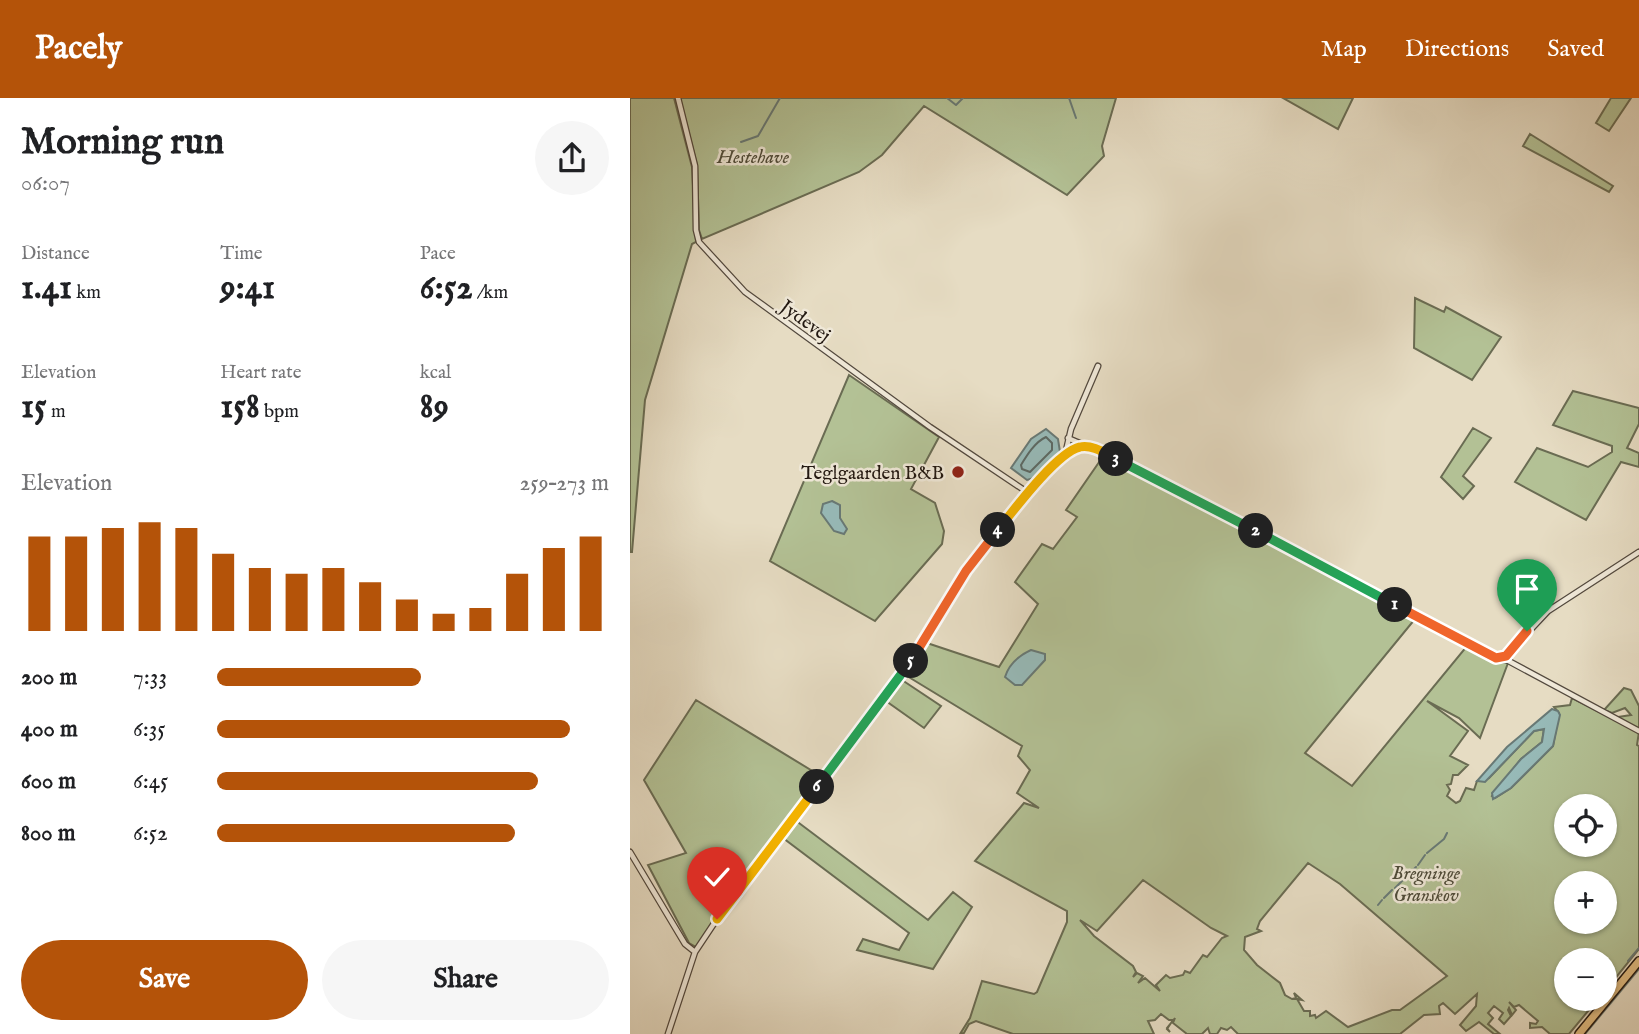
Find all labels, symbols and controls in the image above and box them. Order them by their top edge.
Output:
text: Pacely [35,28,122,70]
text: Map [1321,34,1367,65]
text: Directions [1405,34,1509,65]
text: Saved [1547,34,1604,65]
text: Morning run [21,119,224,167]
button: share [535,121,609,195]
park label: Hestehave [716,146,790,170]
text: 06:07 [21,169,70,198]
text: Distance [21,242,90,266]
text: Time [220,242,263,266]
text: Pace [420,242,456,266]
text: 1.41 [21,266,72,311]
text: 9:41 [220,266,275,311]
text: 6:52 [420,266,473,311]
text: km [72,281,101,305]
text: /km [473,281,508,305]
street label: Jydevej [773,294,835,348]
text: Elevation [21,361,96,385]
text: Heart rate [220,361,301,385]
text: kcal [420,361,451,385]
text: 15 [21,385,47,430]
text: 158 [220,385,260,430]
text: 89 [420,385,449,430]
text: m [47,400,66,424]
text: bpm [260,400,299,424]
pin: 3 [1098,442,1134,476]
text: 3 [1112,446,1119,470]
place label: Teglgaarden B&B [801,462,944,486]
marker: Teglgaarden B&B [950,464,966,480]
text: Elevation [21,469,112,498]
text: 259–273 m [520,469,609,498]
pin: 4 [980,512,1016,548]
pin: 2 [1238,514,1274,548]
text: 4 [993,517,1002,541]
text: 2 [1251,518,1260,542]
pin [1497,559,1557,631]
icon: arrive [1508,570,1546,608]
pin: 1 [1378,588,1412,622]
text: 1 [1391,592,1398,616]
pin: 5 [894,644,928,678]
text: 5 [907,648,914,672]
text: 200 m [21,663,77,692]
text: 7:33 [133,663,167,692]
text: 400 m [21,715,78,744]
text: 6:35 [133,715,166,744]
text: 600 m [21,767,76,796]
text: 6:45 [133,767,168,796]
pin: 6 [800,770,834,804]
text: 6 [812,774,821,798]
map controls [1554,794,1617,1011]
button: locate [1554,794,1617,857]
text: 800 m [21,819,75,848]
text: 6:52 [133,819,168,848]
pin [687,847,747,919]
icon: check [698,858,736,896]
park label: Bregninge Granskov [1392,862,1461,908]
button: + [1554,871,1617,934]
button: Save [21,940,308,1020]
button: Share [322,940,609,1020]
button: − [1554,948,1617,1011]

